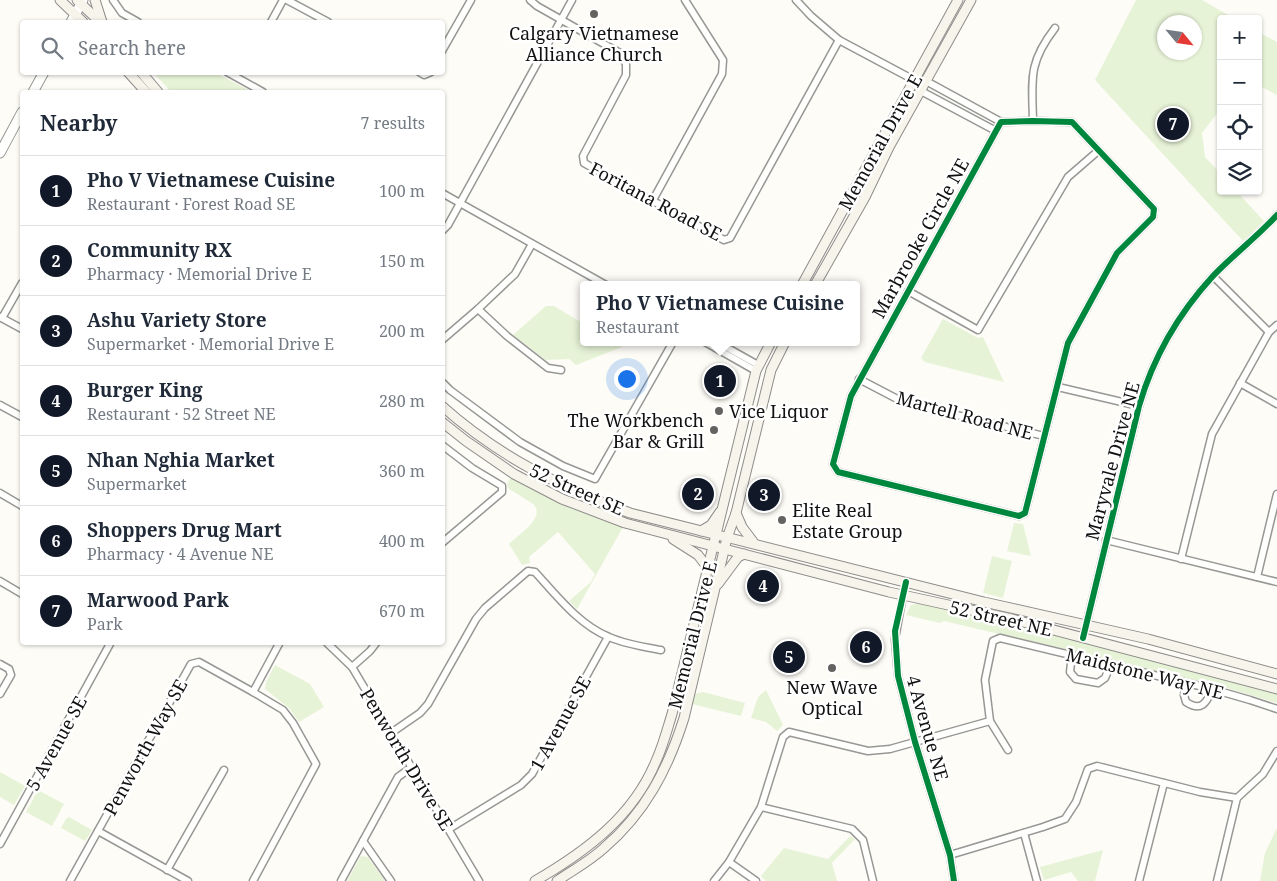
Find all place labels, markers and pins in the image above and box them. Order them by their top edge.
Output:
marker: Calgary Vietnamese Alliance Church [588,8,600,20]
place label: Calgary Vietnamese Alliance Church [509,21,679,66]
pin: 7 [1157,105,1189,143]
pin: 1 [704,362,736,400]
place label: Vice Liquor [729,399,829,423]
marker: Vice Liquor [713,405,725,417]
place label: The Workbench Bar & Grill [567,408,704,453]
marker: The Workbench Bar & Grill [708,424,720,436]
pin: 2 [682,475,714,513]
pin: 3 [748,476,780,514]
place label: Elite Real Estate Group [792,498,903,543]
marker: Elite Real Estate Group [776,514,788,526]
pin: 4 [747,567,779,605]
pin: 6 [850,628,882,666]
pin: 5 [773,638,805,676]
marker: New Wave Optical [826,662,838,674]
place label: New Wave Optical [786,675,878,720]

